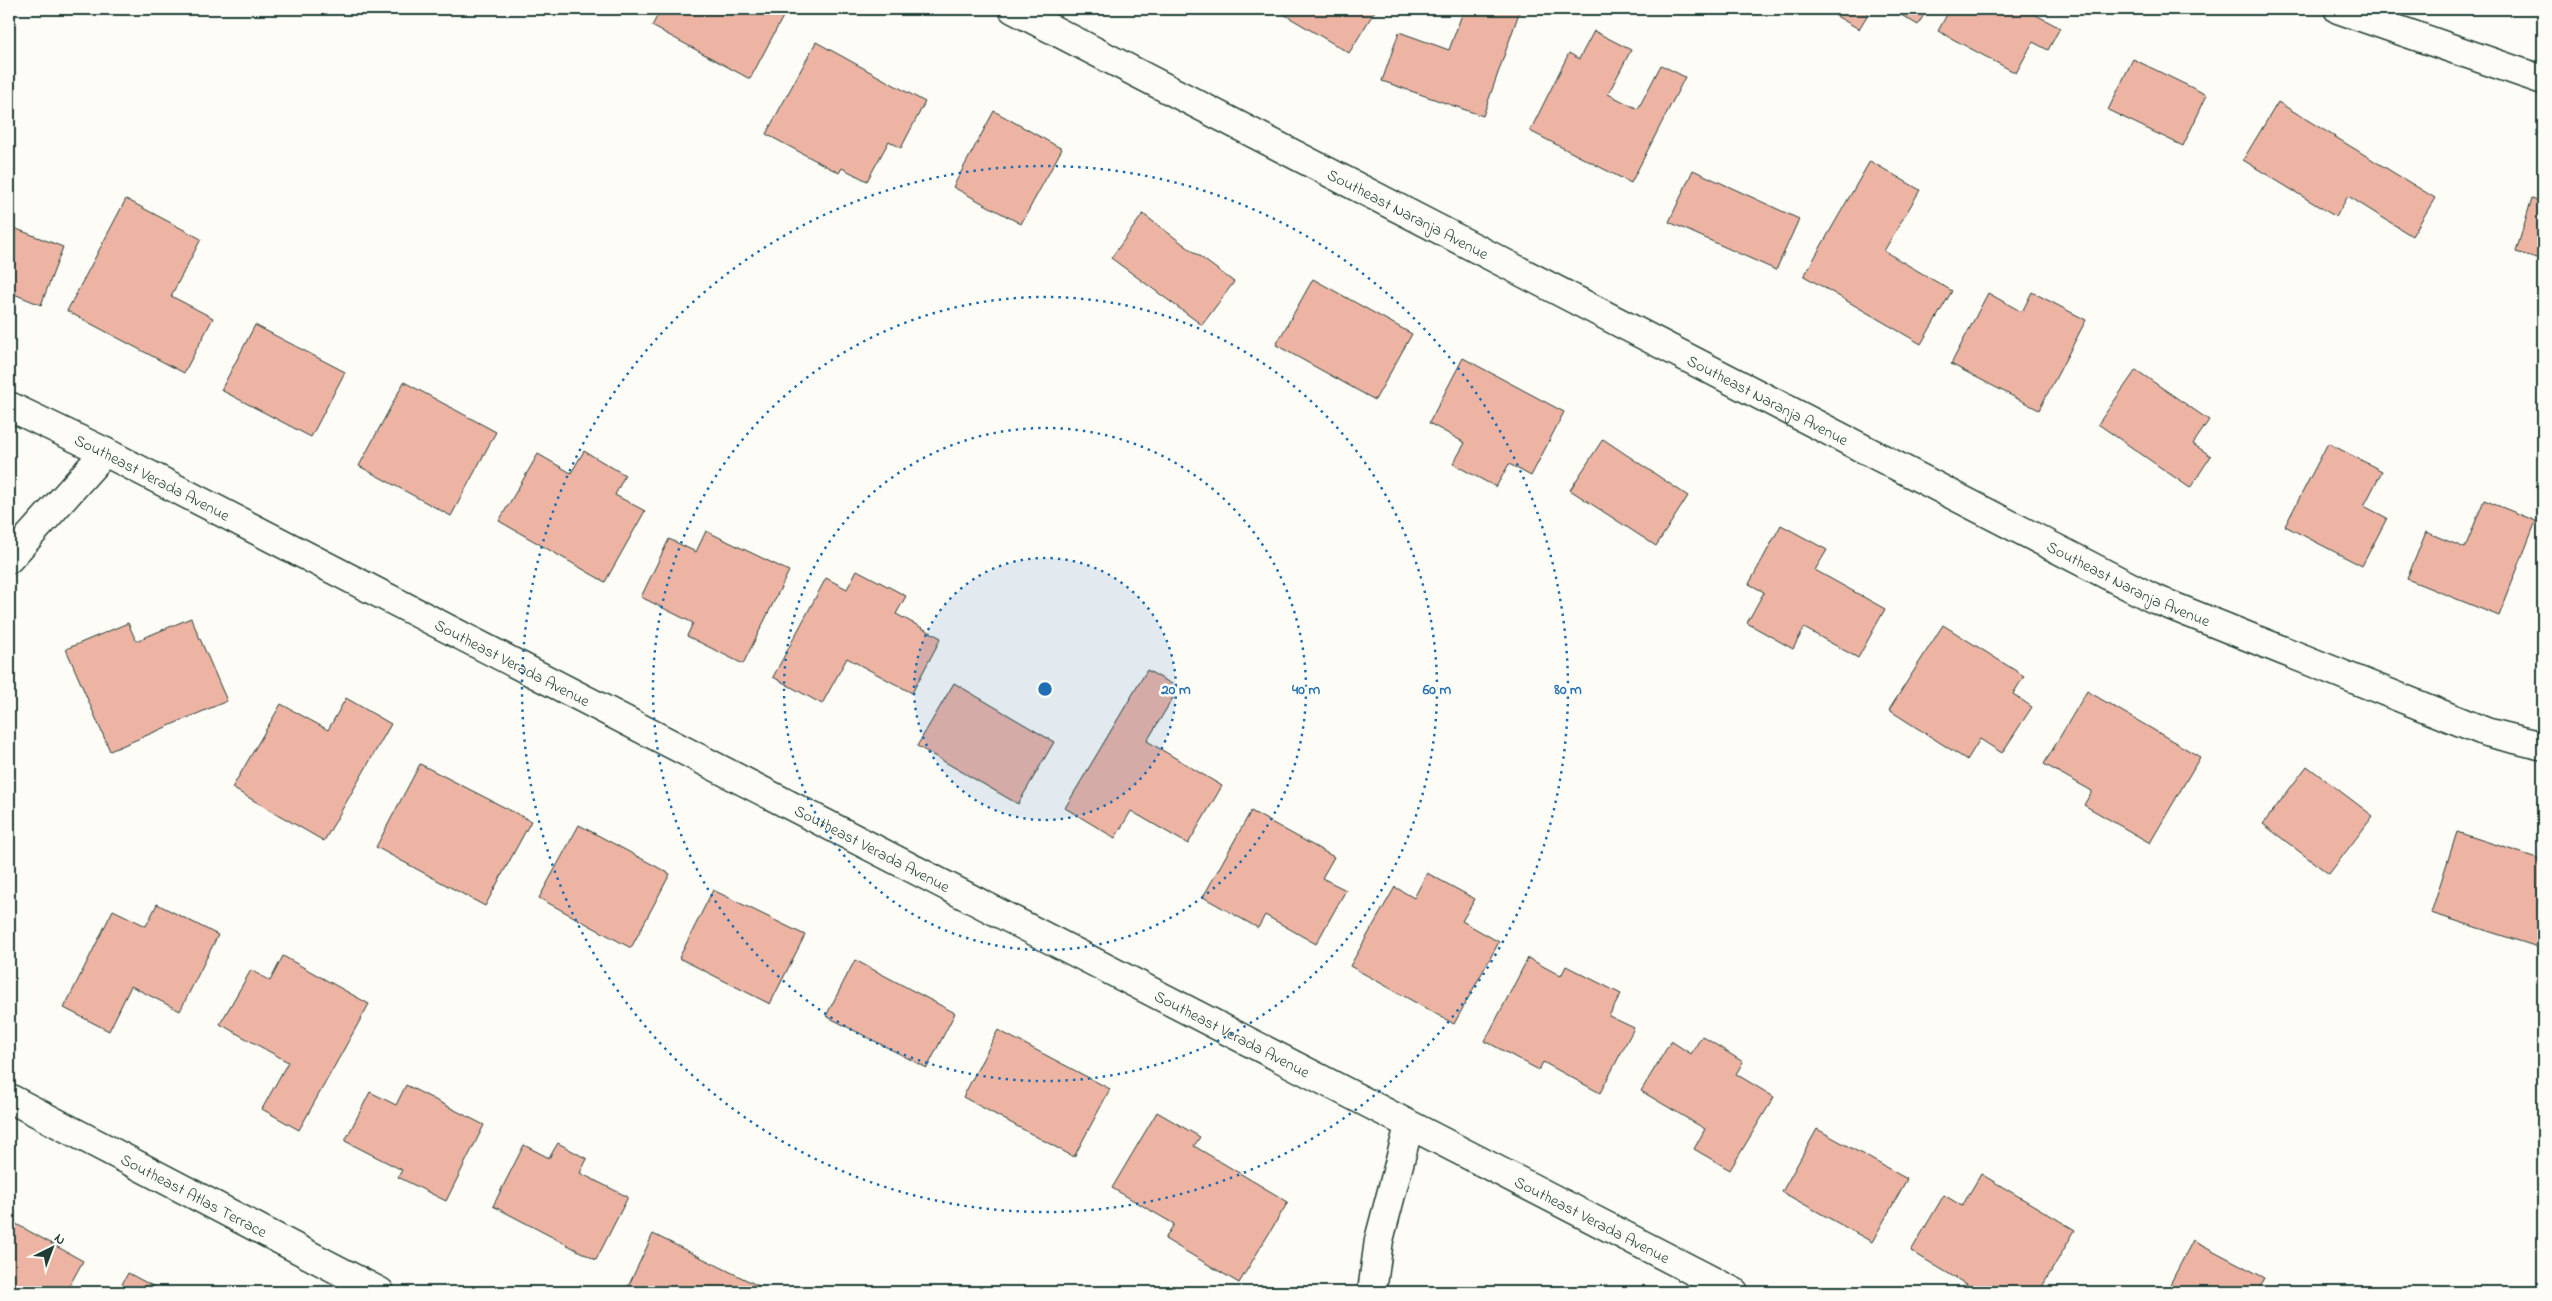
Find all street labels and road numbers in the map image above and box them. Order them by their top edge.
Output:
street label: Southeast Naranja Avenue [1322,163,1493,267]
street label: Southeast Naranja Avenue [1682,349,1853,453]
street label: Southeast Verada Avenue [70,429,234,529]
street label: Southeast Naranja Avenue [2042,536,2214,634]
street label: Southeast Verada Avenue [430,614,594,714]
street label: Southeast Verada Avenue [790,799,954,900]
street label: Southeast Verada Avenue [1150,985,1314,1086]
street label: Southeast Atlas Terrace [116,1148,271,1245]
street label: Southeast Verada Avenue [1510,1171,1674,1271]

